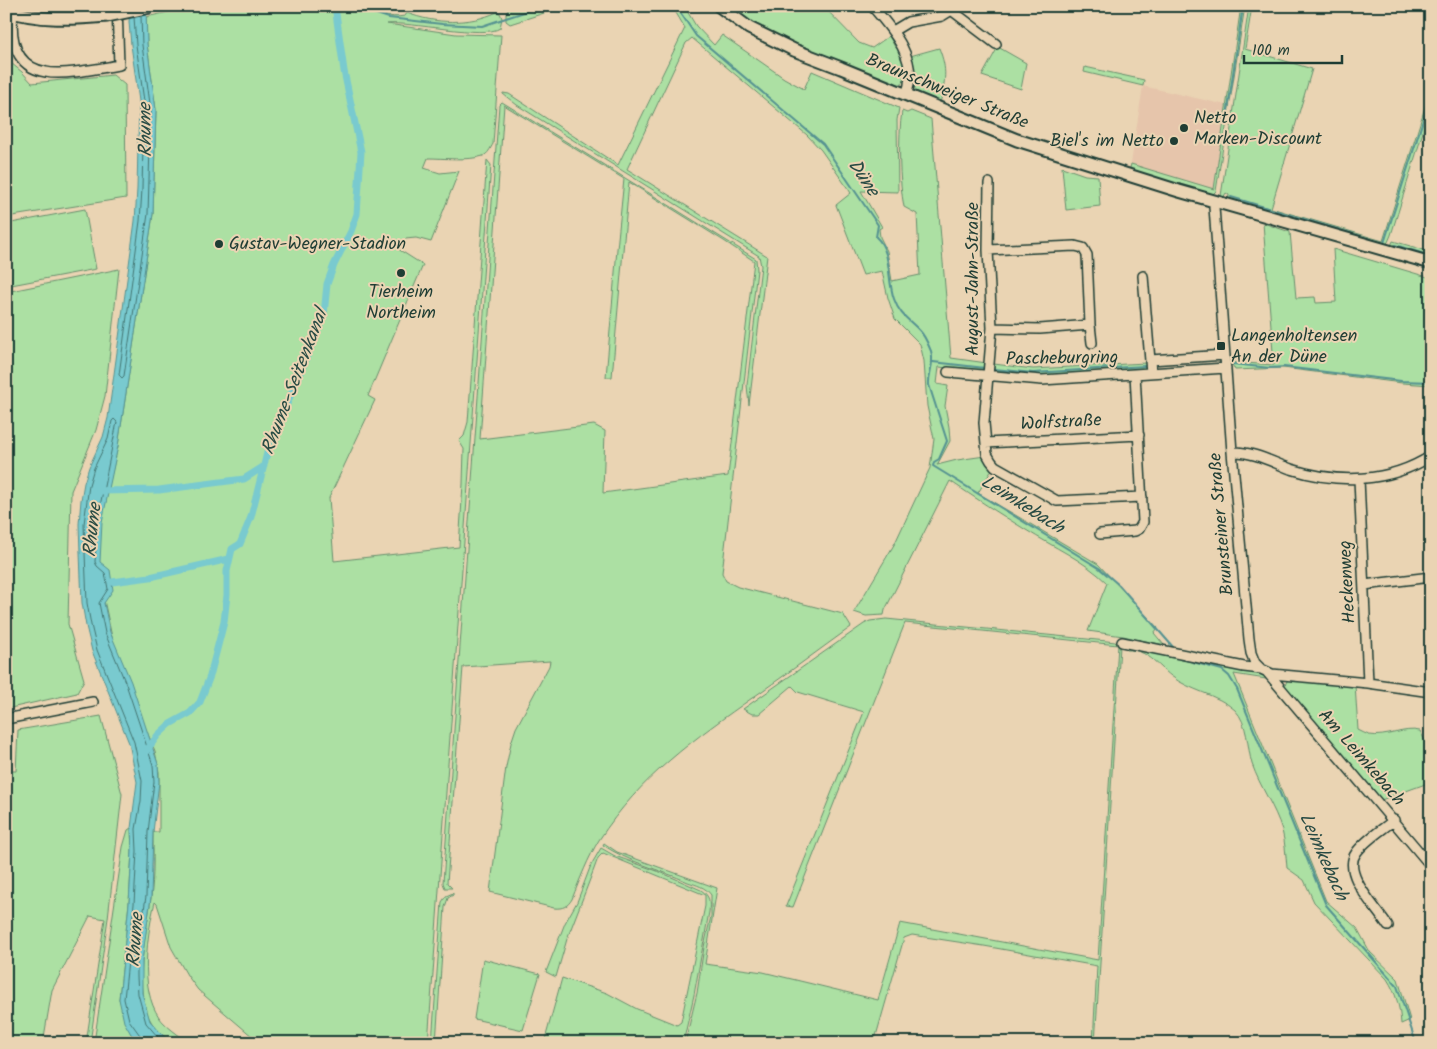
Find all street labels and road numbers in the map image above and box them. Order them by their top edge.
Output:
street label: Braunschweiger Straße [861,46,1033,138]
street label: August-Jahn-Straße [959,202,988,356]
street label: Pascheburgring [1005,344,1119,374]
street label: Wolfstraße [1020,406,1102,440]
street label: Brunsteiner Straße [1201,451,1243,597]
street label: Heckenweg [1331,540,1365,624]
street label: Am Leimkebach [1310,703,1412,813]

